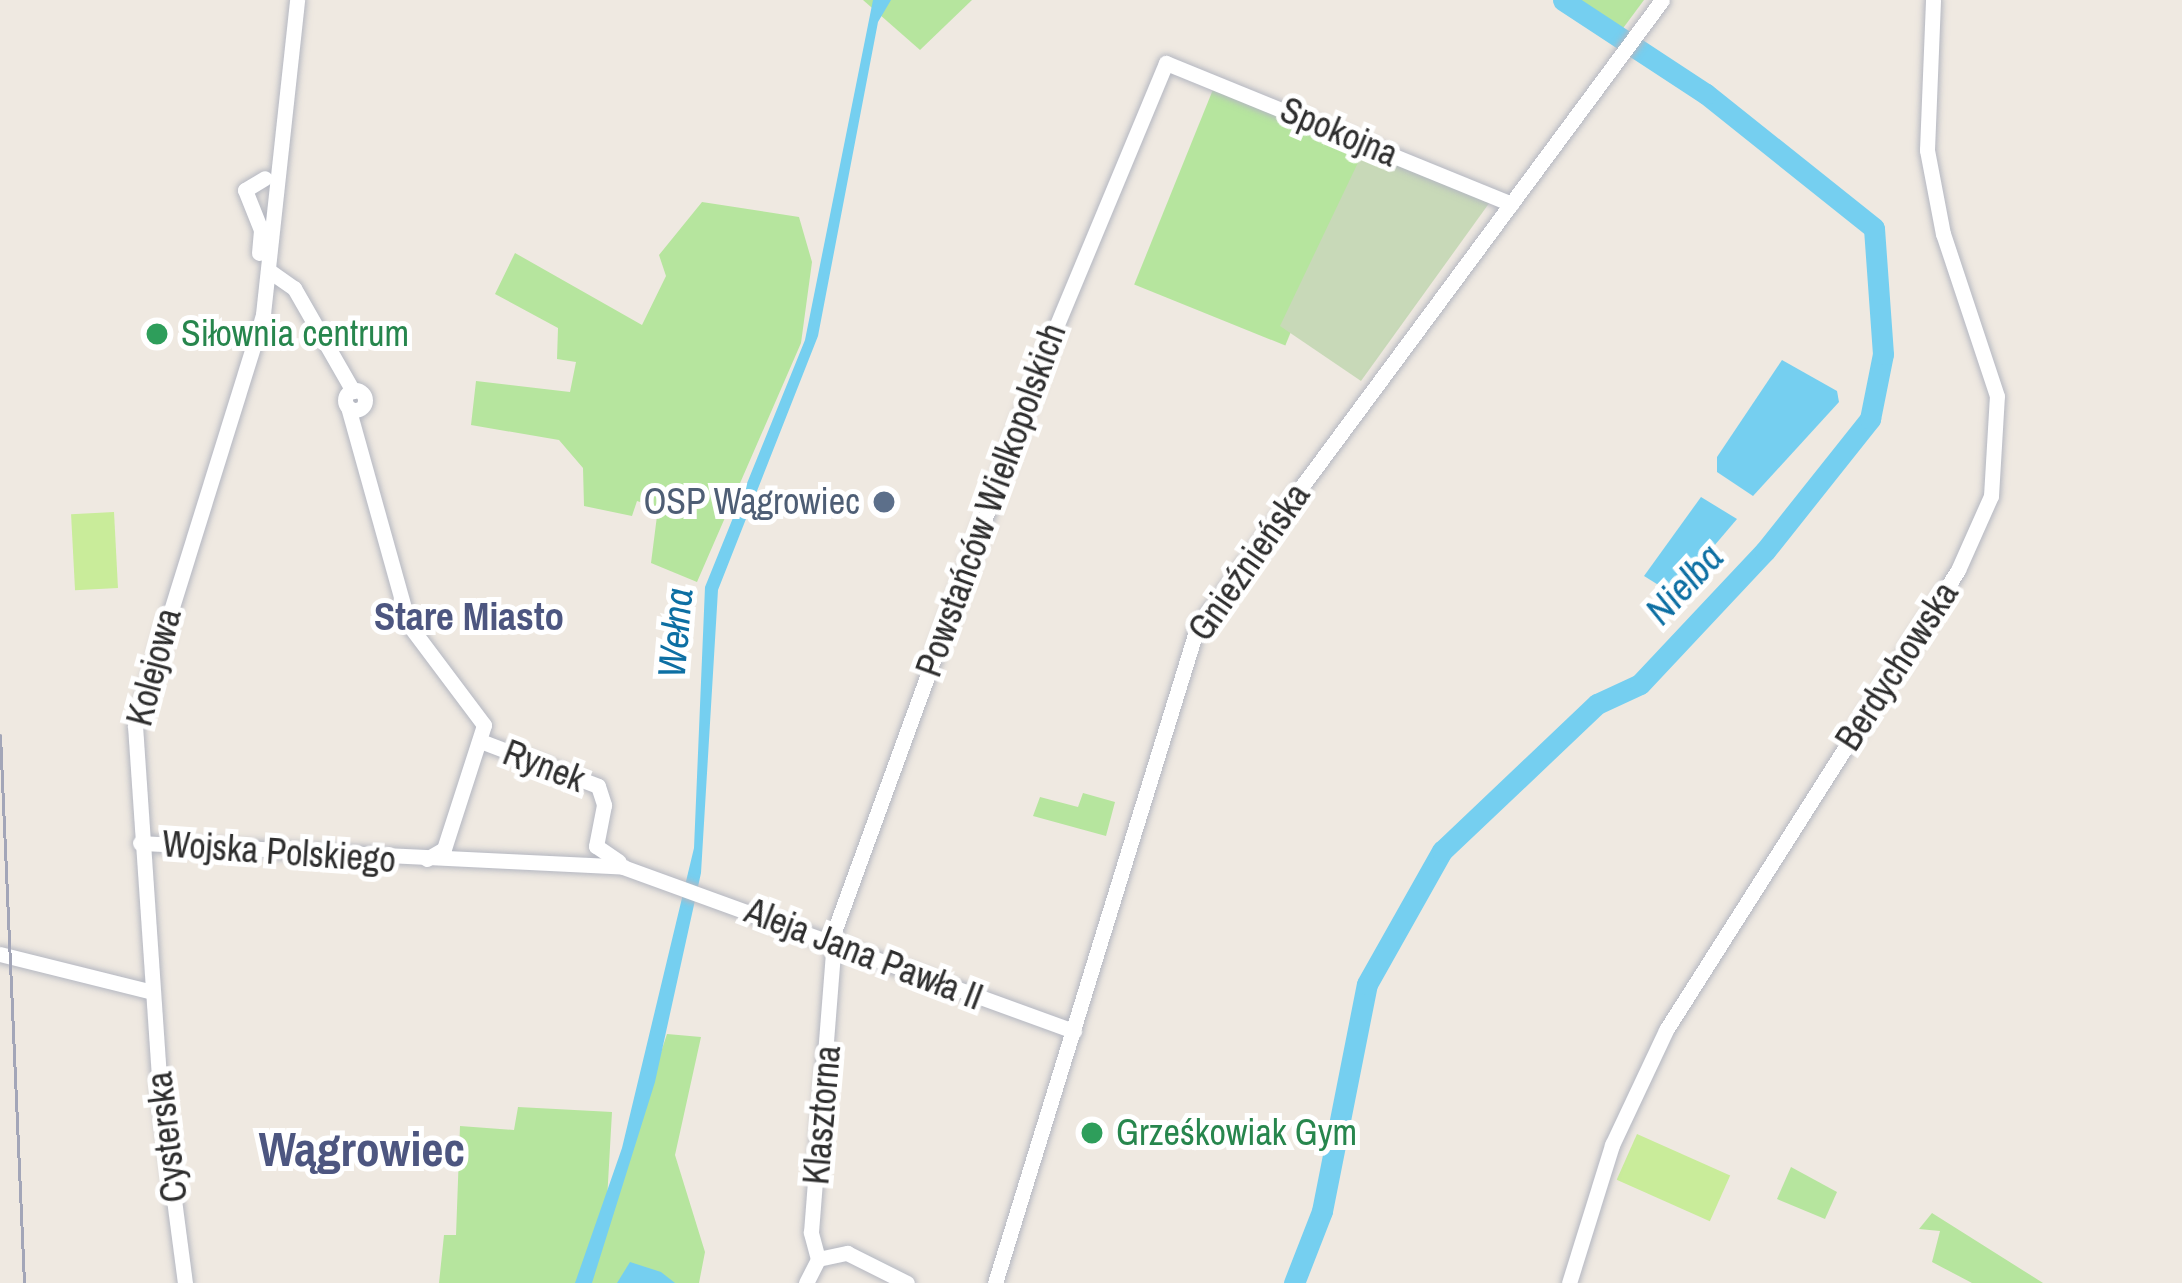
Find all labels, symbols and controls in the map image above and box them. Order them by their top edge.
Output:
street label: Spokojna [1274,88,1404,176]
place label: Siłownia centrum [181,312,409,356]
street label: Powstańców Wielkopolskich [907,318,1075,682]
marker: Siłownia centrum [144,321,170,347]
street label: Gnieźnieńska [1179,475,1319,649]
place label: OSP Wągrowiec [643,480,860,524]
marker: OSP Wągrowiec [871,489,897,515]
water label: Nielba [1635,534,1733,634]
street label: Berdychowska [1827,574,1967,758]
water label: Wełna [648,586,702,680]
district label: Stare Miasto [374,593,564,639]
street label: Kolejowa [118,604,190,730]
street label: Rynek [497,731,591,801]
street label: Wojska Polskiego [161,822,397,882]
street label: Aleja Jana Pawła II [739,889,989,1019]
street label: Klasztorna [794,1044,850,1186]
street label: Cysterska [138,1069,196,1205]
place label: Grześkowiak Gym [1116,1111,1357,1155]
district label: Wągrowiec [259,1120,465,1178]
marker: Grześkowiak Gym [1079,1120,1105,1146]

